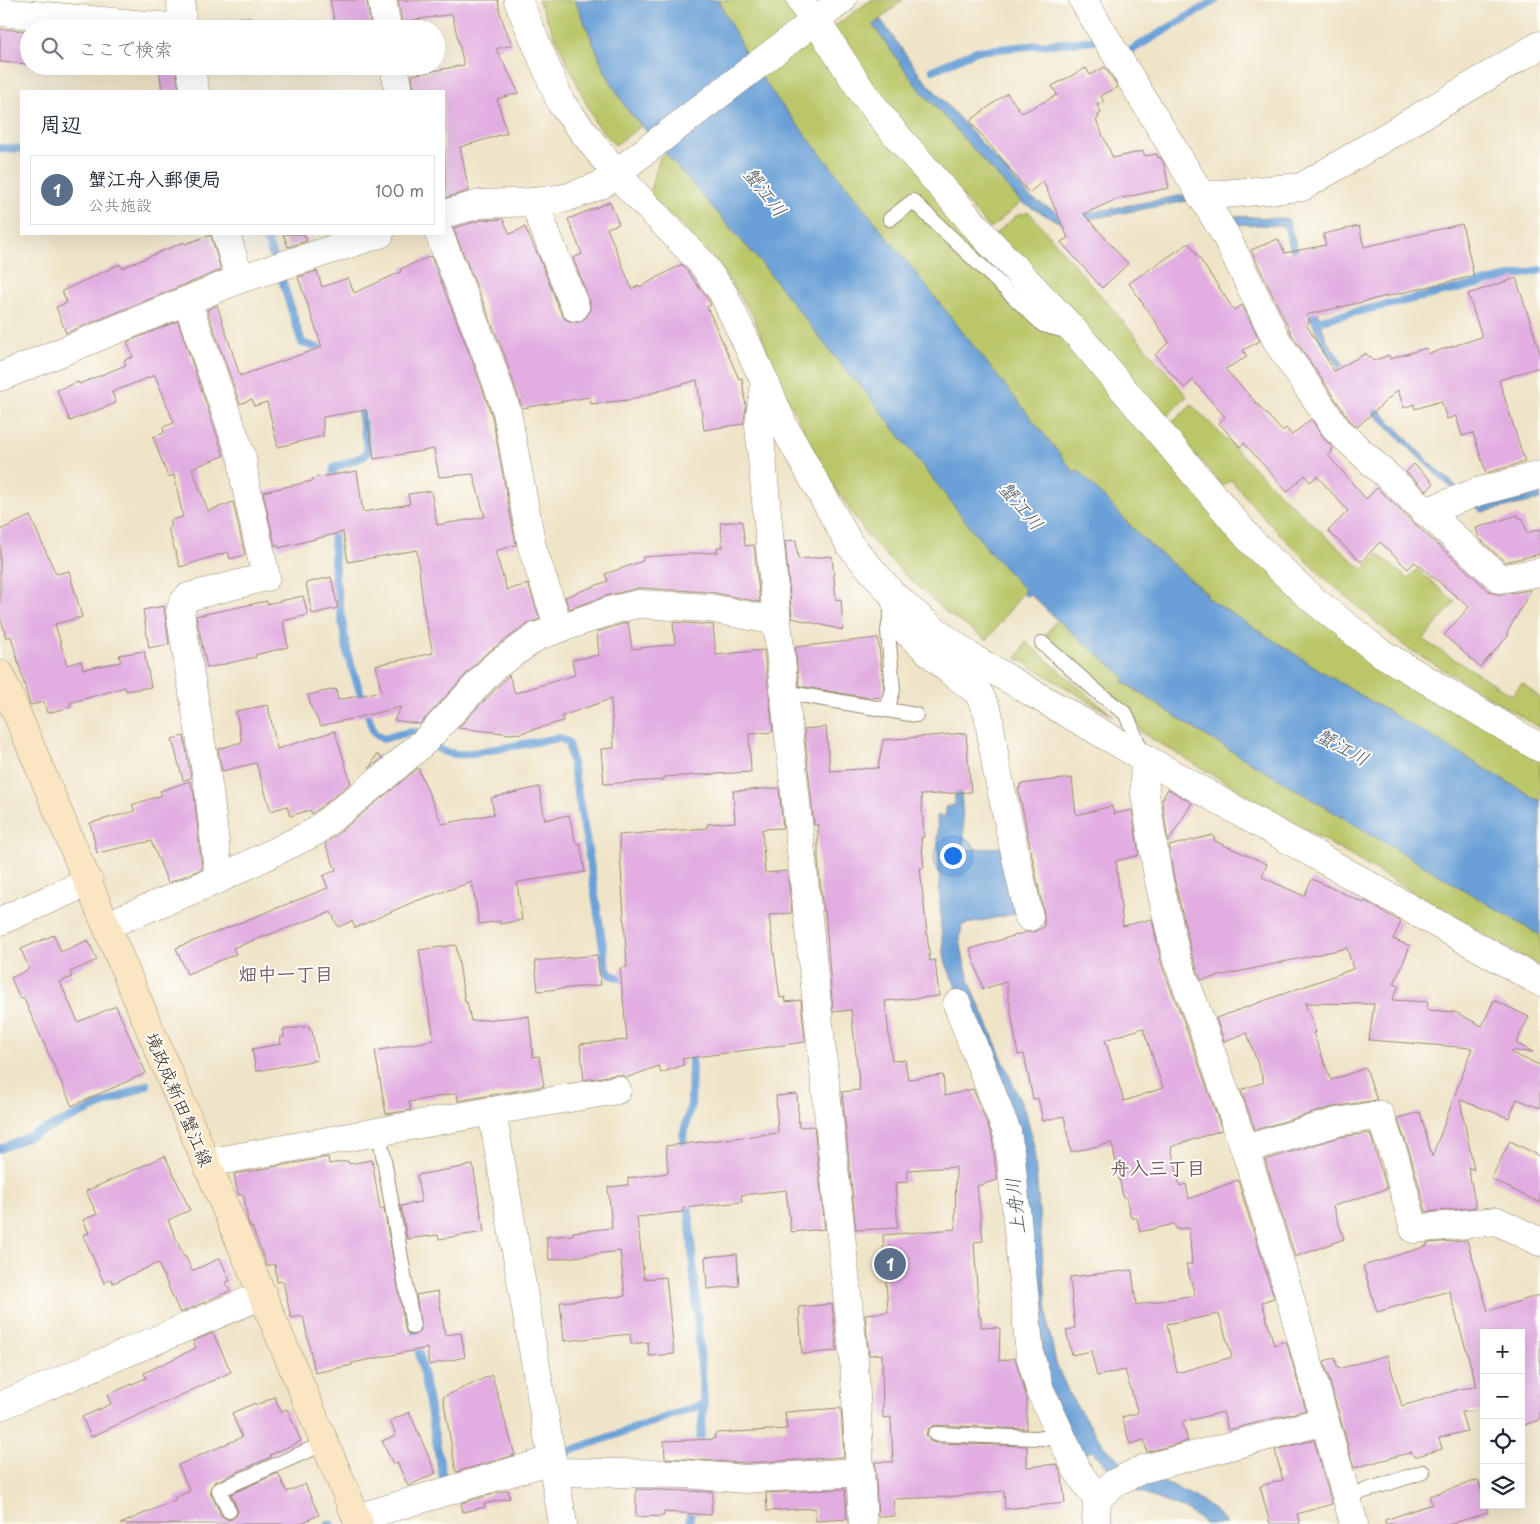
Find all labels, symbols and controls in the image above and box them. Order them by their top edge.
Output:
search box [20,20,445,75]
icon: search [38,34,66,62]
text: ここで検索 [78,34,173,62]
text: 周辺 [40,107,82,139]
water label: 蟹江川 [737,160,795,222]
text: 蟹江舟入郵便局 [88,164,221,192]
text: 1 [53,178,61,202]
text: 100 m [375,178,424,202]
text: 公共施設 [88,192,152,216]
water label: 蟹江川 [993,474,1051,536]
water label: 蟹江川 [1311,720,1375,772]
your location [940,843,966,869]
district label: 畑中一丁目 [238,959,334,987]
street label: 境政成新田蟹江線 [139,1027,221,1171]
district label: 舟入三丁目 [1110,1153,1206,1181]
water label: 上舟川 [997,1176,1031,1236]
pin: 1 [874,1245,906,1283]
map controls [1480,1329,1525,1509]
button: + [1480,1329,1525,1374]
button: − [1480,1374,1525,1419]
button: locate [1480,1419,1525,1464]
button: layers [1480,1464,1525,1509]

